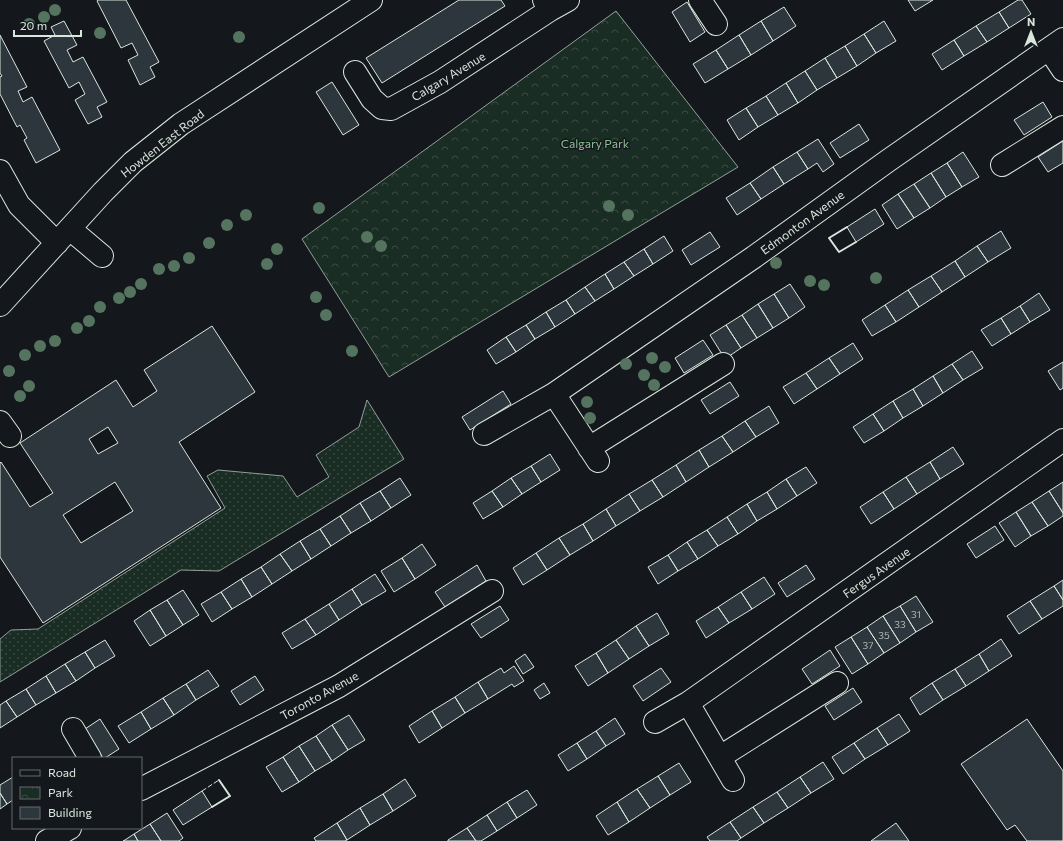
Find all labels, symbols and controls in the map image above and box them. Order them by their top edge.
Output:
scale bar [14,12,81,38]
north arrow [1011,12,1051,52]
text: N [1027,15,1035,28]
text: 20 m [20,18,47,32]
street label: Calgary Avenue [409,48,487,104]
street label: Howden East Road [118,106,207,180]
park label: Calgary Park [561,136,630,150]
street label: Edmonton Avenue [758,187,846,257]
street label: Fergus Avenue [840,544,912,600]
house number: 31 [911,608,921,620]
house number: 33 [894,618,906,630]
house number: 35 [878,629,890,641]
house number: 37 [863,639,873,651]
street label: Toronto Avenue [278,668,360,722]
legend [12,757,142,829]
text: Road [48,765,76,779]
text: Park [48,785,74,799]
text: Building [48,805,92,819]

